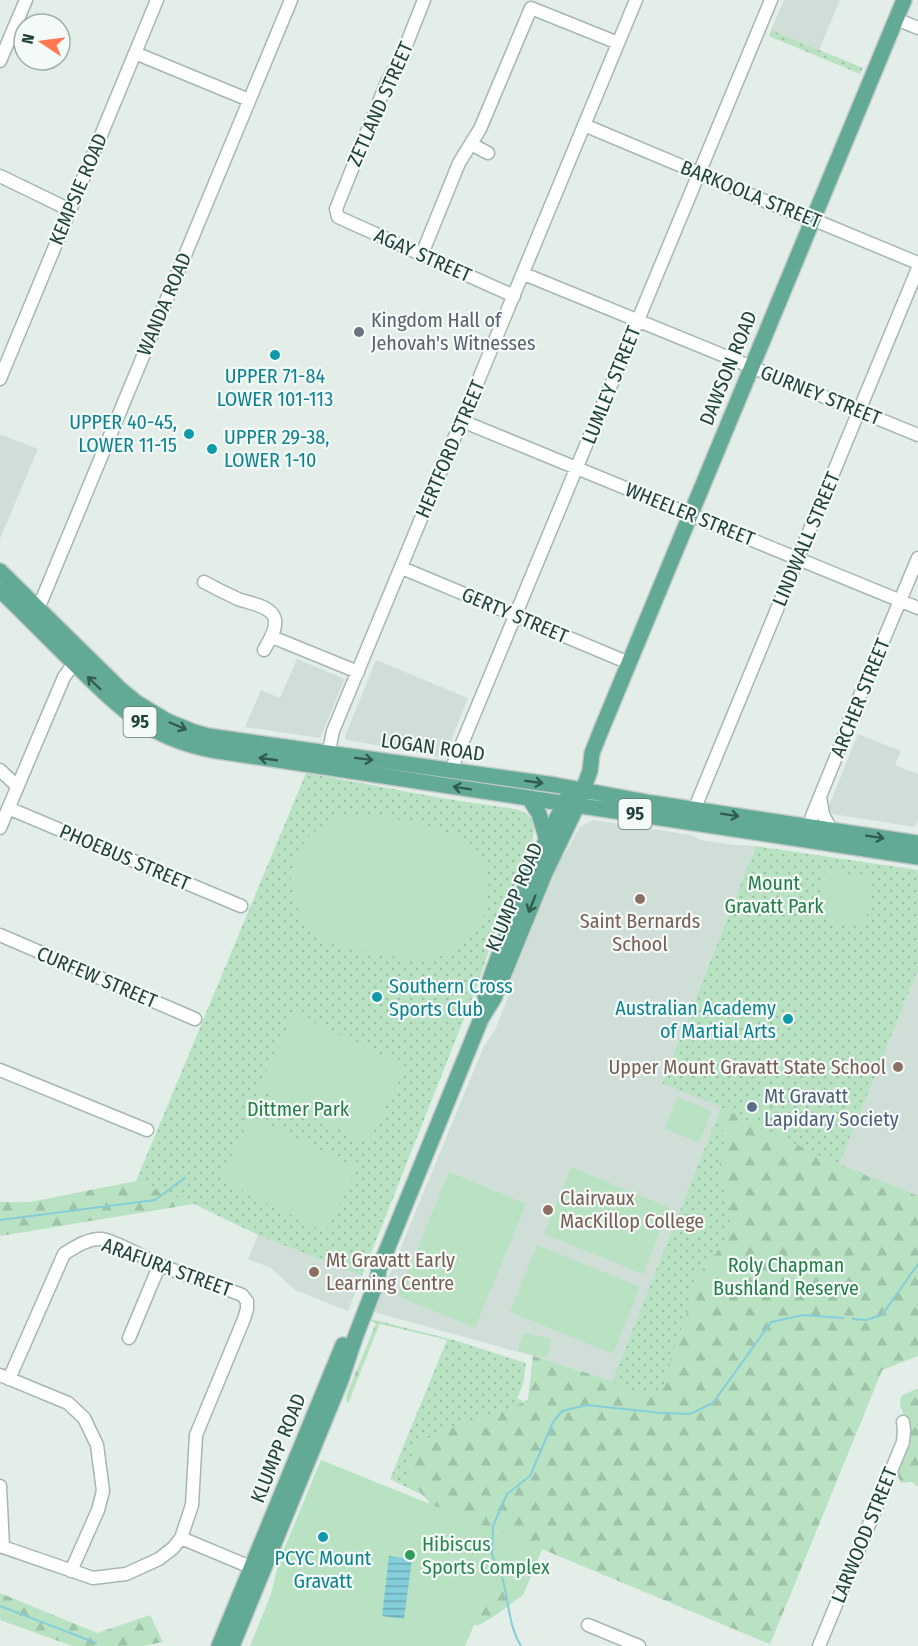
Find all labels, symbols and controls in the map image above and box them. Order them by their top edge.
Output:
north arrow [12,12,72,72]
text: N [18,32,38,46]
street label: ZETLAND STREET [342,37,418,170]
street label: KEMPSIE ROAD [44,130,112,248]
street label: BARKOOLA STREET [677,155,825,233]
street label: AGAY STREET [371,223,476,287]
street label: WANDA ROAD [132,249,196,359]
street label: DAWSON ROAD [694,307,762,429]
place label: Kingdom Hall of Jehovah's Witnesses [371,308,535,355]
street label: LUMLEY STREET [576,322,646,447]
marker: Kingdom Hall of Jehovah's Witnesses [352,325,366,339]
marker: UPPER 71-84 LOWER 101-113 [268,348,282,362]
street label: GURNEY STREET [757,360,885,430]
place label: UPPER 71-84 LOWER 101-113 [217,364,333,411]
street label: HERTFORD STREET [410,376,490,521]
place label: UPPER 40-45, LOWER 11-15 [69,410,177,457]
place label: UPPER 29-38, LOWER 1-10 [224,425,329,472]
marker: UPPER 40-45, LOWER 11-15 [182,427,196,441]
marker: UPPER 29-38, LOWER 1-10 [205,442,219,456]
street label: LINDWALL STREET [767,468,845,610]
street label: WHEELER STREET [622,477,759,551]
street label: GERTY STREET [458,582,572,648]
street label: ARCHER STREET [825,634,895,761]
one-way arrow [87,676,102,690]
road number: 95 [124,707,156,737]
one-way arrow [169,721,187,732]
street label: LOGAN ROAD [380,728,486,766]
one-way arrow [259,753,279,764]
one-way arrow [354,753,374,764]
one-way arrow [523,777,543,788]
one-way arrow [453,782,473,793]
road number: 95 [618,799,652,829]
one-way arrow [720,810,740,821]
street label: PHOEBUS STREET [56,819,195,896]
one-way arrow [865,832,884,843]
street label: KLUMPP ROAD [480,839,548,955]
park label: Mount Gravatt Park [724,871,824,918]
marker: Saint Bernards School [633,892,647,906]
one-way arrow [526,895,537,913]
place label: Saint Bernards School [580,909,700,956]
street label: CURFEW STREET [33,941,161,1013]
place label: Southern Cross Sports Club [389,974,513,1021]
marker: Southern Cross Sports Club [370,990,384,1004]
place label: Australian Academy of Martial Arts [615,996,776,1043]
marker: Australian Academy of Martial Arts [781,1012,795,1026]
place label: Upper Mount Gravatt State School [609,1055,886,1079]
marker: Upper Mount Gravatt State School [891,1060,905,1074]
place label: Mt Gravatt Lapidary Society [764,1084,899,1131]
park label: Dittmer Park [247,1097,350,1121]
marker: Mt Gravatt Lapidary Society [745,1100,759,1114]
place label: Clairvaux MacKillop College [560,1186,704,1233]
marker: Clairvaux MacKillop College [541,1203,555,1217]
street label: ARAFURA STREET [99,1232,236,1302]
place label: Mt Gravatt Early Learning Centre [326,1248,455,1295]
park label: Roly Chapman Bushland Reserve [713,1253,859,1300]
marker: Mt Gravatt Early Learning Centre [307,1265,321,1279]
street label: KLUMPP ROAD [245,1390,311,1506]
street label: LARWOOD STREET [826,1463,902,1606]
marker: PCYC Mount Gravatt [316,1530,330,1544]
place label: Hibiscus Sports Complex [422,1532,550,1579]
place label: PCYC Mount Gravatt [275,1546,372,1593]
marker: Hibiscus Sports Complex [403,1548,417,1562]

